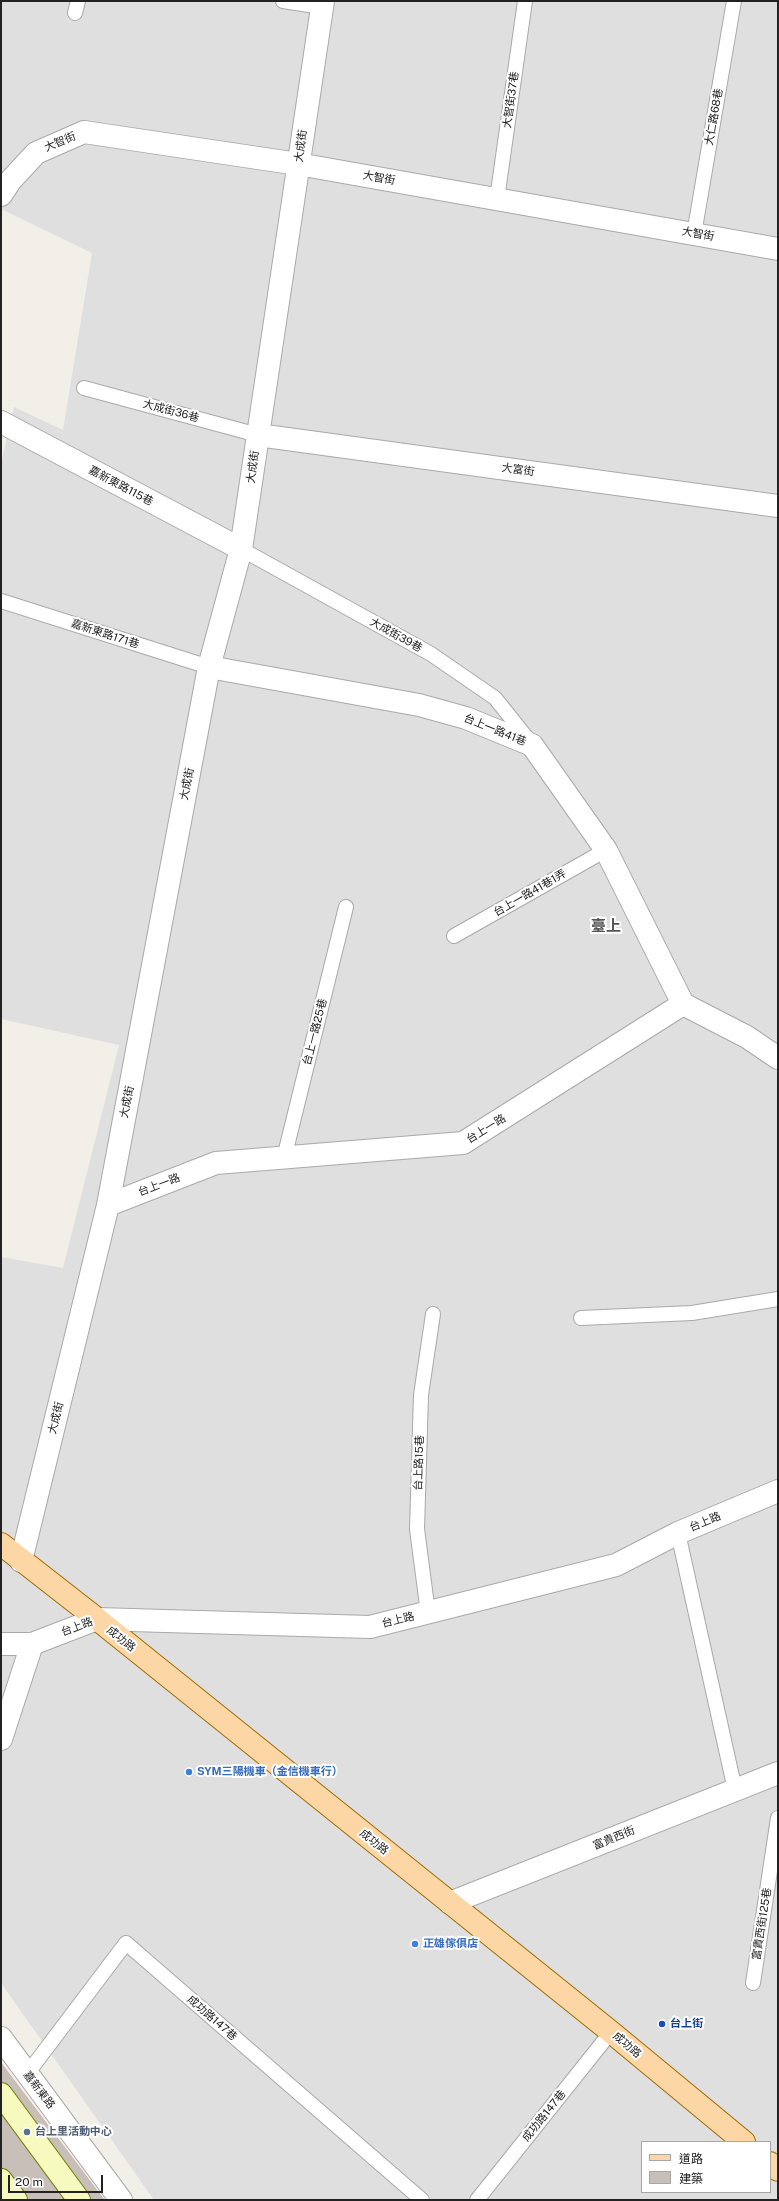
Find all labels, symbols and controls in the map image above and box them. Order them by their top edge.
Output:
street label: 大智街37巷 [500,71,522,129]
street label: 大仁路68巷 [702,87,726,147]
street label: 大智街 [42,129,78,155]
street label: 大成街 [292,129,310,163]
street label: 大智街 [362,169,396,187]
street label: 大智街 [681,225,715,243]
street label: 大成街36巷 [141,397,201,425]
street label: 大成街 [244,450,262,484]
street label: 大富街 [501,461,535,479]
street label: 嘉新東路115巷 [87,464,155,508]
street label: 大成街39巷 [368,615,424,655]
street label: 嘉新東路171巷 [69,617,141,651]
street label: 台上一路41巷 [462,711,528,749]
street label: 大成街 [177,767,197,801]
street label: 台上一路41巷1弄 [491,867,569,919]
district label: 臺上 [591,917,621,935]
street label: 台上一路25巷 [300,997,330,1067]
street label: 大成街 [117,1085,137,1119]
street label: 台上一路 [464,1112,508,1146]
street label: 台上一路 [136,1171,182,1199]
street label: 大成街 [46,1400,66,1436]
street label: 台上路15巷 [411,1435,427,1491]
street label: 台上路 [687,1509,723,1535]
street label: 台上路 [380,1610,416,1630]
street label: 台上路 [59,1615,95,1639]
street label: 成功路 [104,1623,138,1655]
place label: SYM三陽機車（金信機車行） [197,1765,343,1779]
marker: SYM三陽機車（金信機車行） [184,1767,194,1777]
street label: 富貴西街 [591,1824,637,1852]
street label: 成功路 [357,1826,391,1858]
street label: 富貴西街125巷 [750,1887,774,1961]
place label: 正雄傢俱店 [423,1937,478,1951]
marker: 正雄傢俱店 [410,1939,420,1949]
street label: 成功路147巷 [184,1993,240,2043]
place label: 台上街 [670,2017,703,2031]
marker: 台上街 [657,2019,667,2029]
street label: 成功路 [610,2029,644,2061]
street label: 嘉新東路 [20,2068,58,2112]
street label: 成功路147巷 [519,2088,569,2144]
place label: 台上里活動中心 [35,2125,112,2139]
marker: 台上里活動中心 [22,2127,32,2137]
legend [641,2141,771,2193]
text: 道路 [679,2152,703,2166]
scale bar [10,2167,105,2193]
text: 建築 [679,2172,703,2186]
text: 20 m [15,2175,43,2189]

